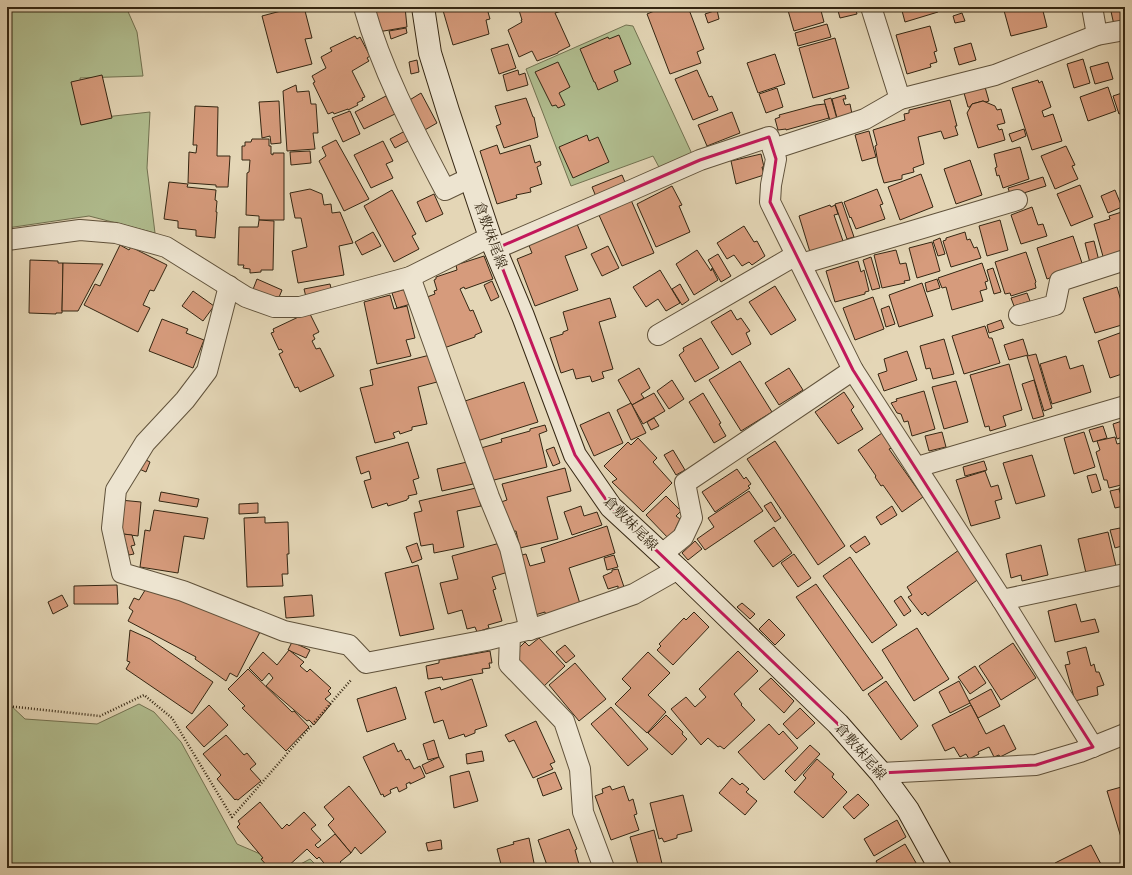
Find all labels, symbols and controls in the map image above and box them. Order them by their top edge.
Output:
street label: 倉敷妹尾線 [470,199,510,271]
street label: 倉敷妹尾線 [599,493,661,555]
street label: 倉敷妹尾線 [830,719,890,784]

